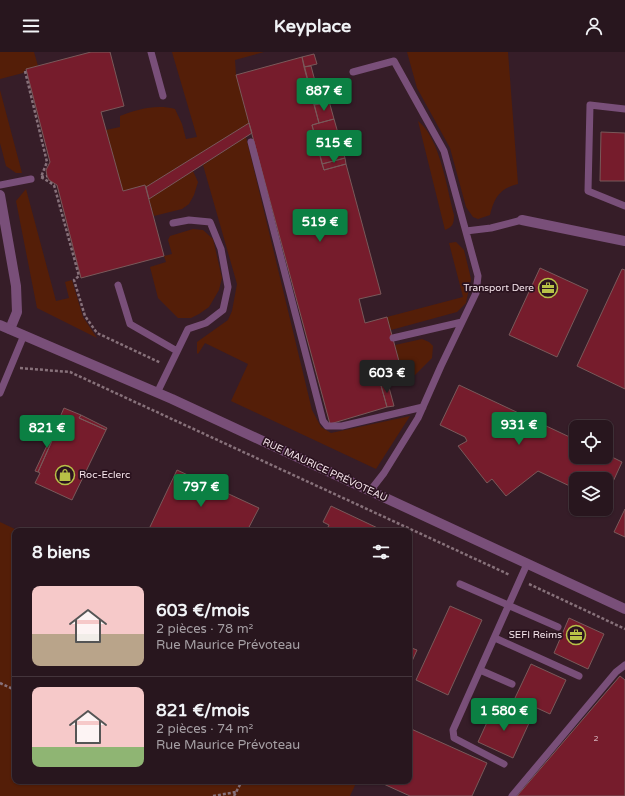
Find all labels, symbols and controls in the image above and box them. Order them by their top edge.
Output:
icon: menu [20,15,42,37]
text: Keyplace [274,15,351,37]
icon: person [583,15,605,37]
pin: 887 € [296,78,352,112]
text: 887 € [306,83,342,99]
pin: 515 € [306,130,362,164]
text: 515 € [316,135,352,151]
pin: 519 € [292,209,348,243]
text: 519 € [302,214,338,230]
office icon: Transport Dere [537,277,559,299]
place label: Transport Dere [463,282,534,294]
pin: 603 € [359,360,415,394]
text: 603 € [369,365,405,381]
pin: 931 € [491,412,547,446]
pin: 821 € [19,415,75,449]
text: 931 € [501,417,537,433]
text: 821 € [29,420,65,436]
map controls [569,420,613,516]
button: locate [569,420,613,464]
street label: RUE MAURICE PRÉVOTEAU [261,436,389,504]
shop icon: Roc-Eclerc [54,464,76,486]
place label: Roc-Eclerc [79,469,130,481]
button: layers [569,472,613,516]
pin: 797 € [173,474,229,508]
text: 797 € [183,479,219,495]
icon: filters [370,541,392,563]
text: 8 biens [32,542,90,563]
text: 603 €/mois [156,600,250,621]
icon: home [64,602,112,650]
text: 2 pièces · 78 m² [156,621,253,637]
office icon: SEFI Reims [565,624,587,646]
place label: SEFI Reims [509,629,562,641]
text: Rue Maurice Prévoteau [156,637,300,653]
pin: 1 580 € [467,698,541,732]
text: 821 €/mois [156,700,250,721]
icon: home [64,703,112,751]
text: 1 580 € [480,703,528,719]
text: 2 pièces · 74 m² [156,721,253,737]
house number: 2 [593,734,599,743]
text: Rue Maurice Prévoteau [156,737,300,753]

